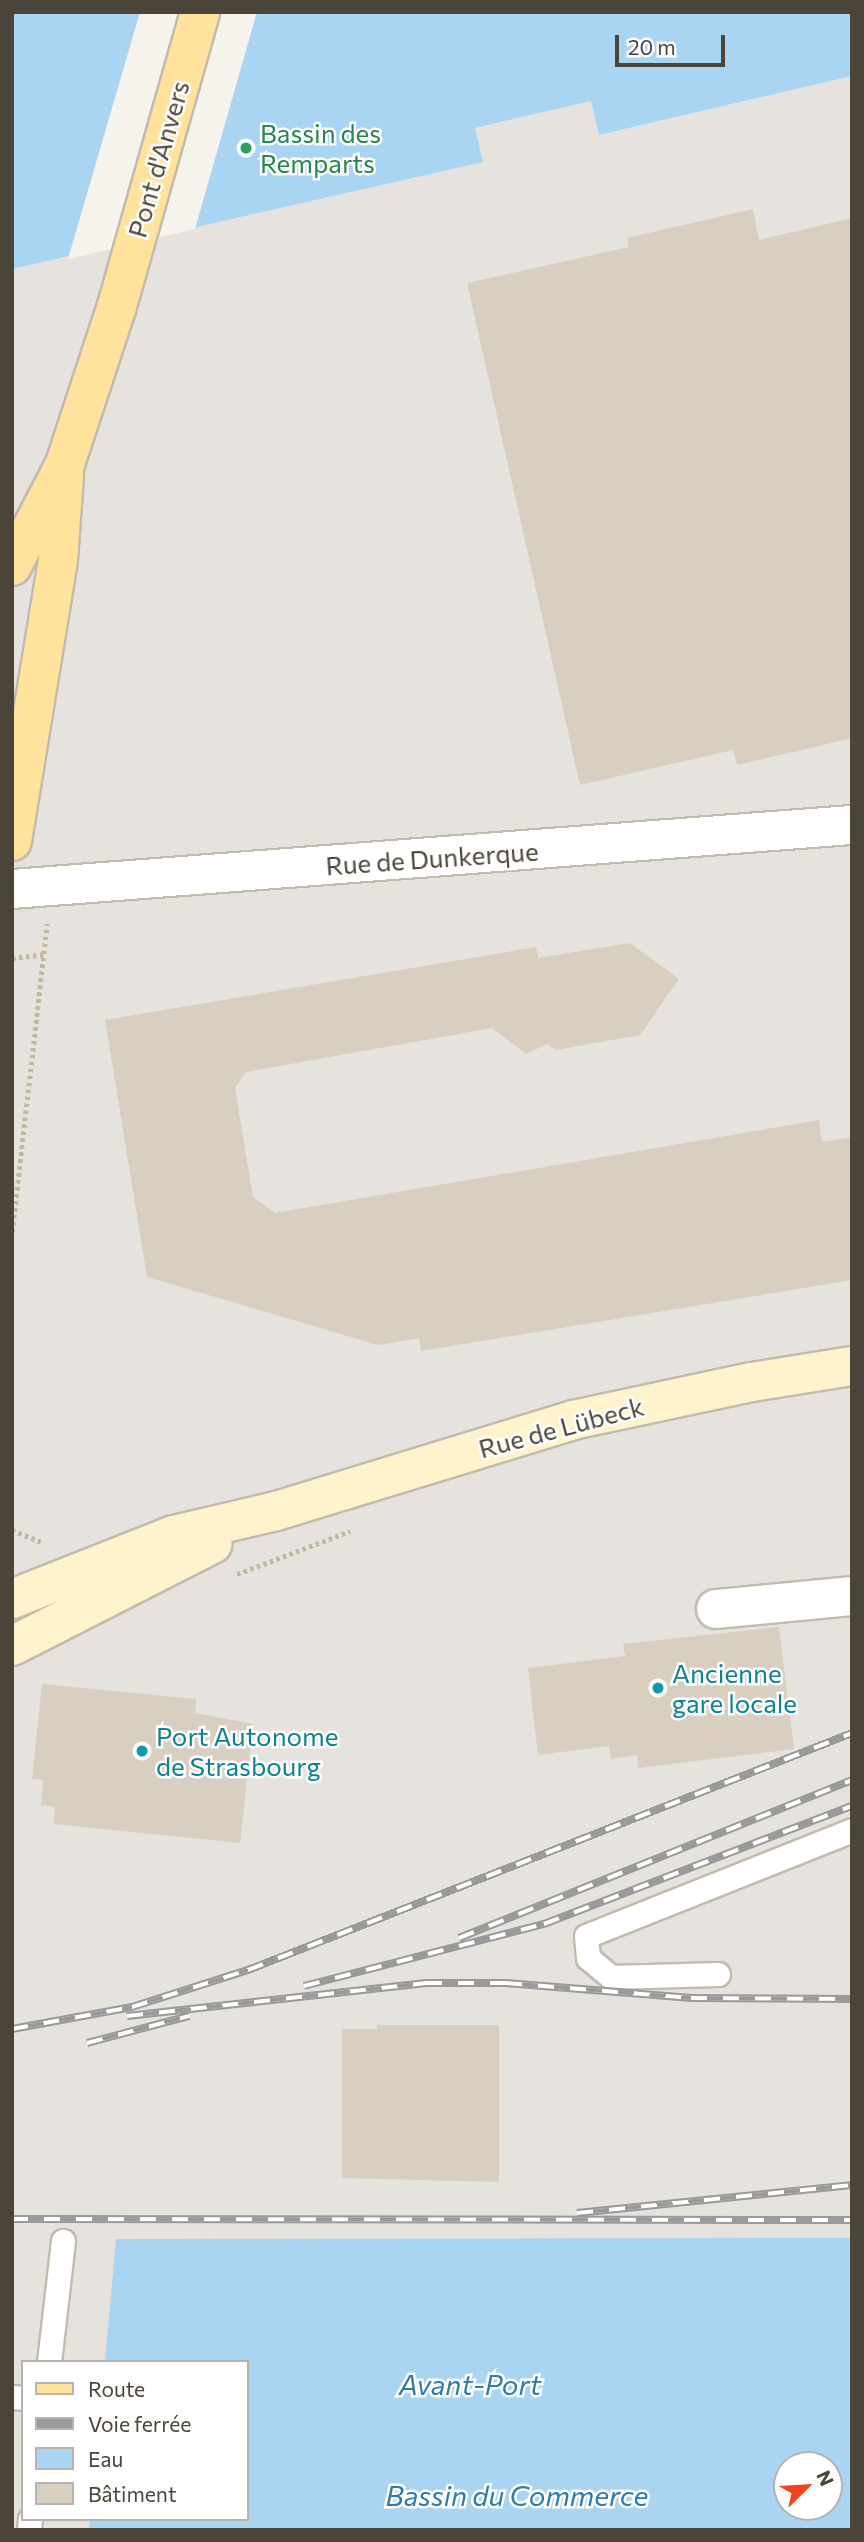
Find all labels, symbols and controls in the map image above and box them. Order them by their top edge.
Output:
scale bar [619,21,729,65]
text: 20 m [628,34,676,59]
street label: Pont d'Anvers [121,77,195,241]
place label: Bassin des Remparts [260,117,381,178]
marker: Bassin des Remparts [238,140,254,156]
street label: Rue de Dunkerque [324,835,540,881]
street label: Rue de Lübeck [475,1390,647,1464]
place label: Ancienne gare locale [672,1657,797,1718]
marker: Ancienne gare locale [650,1680,666,1696]
place label: Port Autonome de Strasbourg [156,1720,338,1782]
marker: Port Autonome de Strasbourg [134,1743,150,1759]
legend [21,2360,248,2521]
water label: Avant-Port [399,2367,541,2401]
text: Route [88,2376,145,2401]
text: Voie ferrée [88,2411,191,2436]
text: Eau [88,2446,123,2471]
north arrow [773,2451,843,2521]
text: N [812,2467,839,2489]
water label: Bassin du Commerce [386,2478,648,2512]
text: Bâtiment [88,2481,177,2506]

